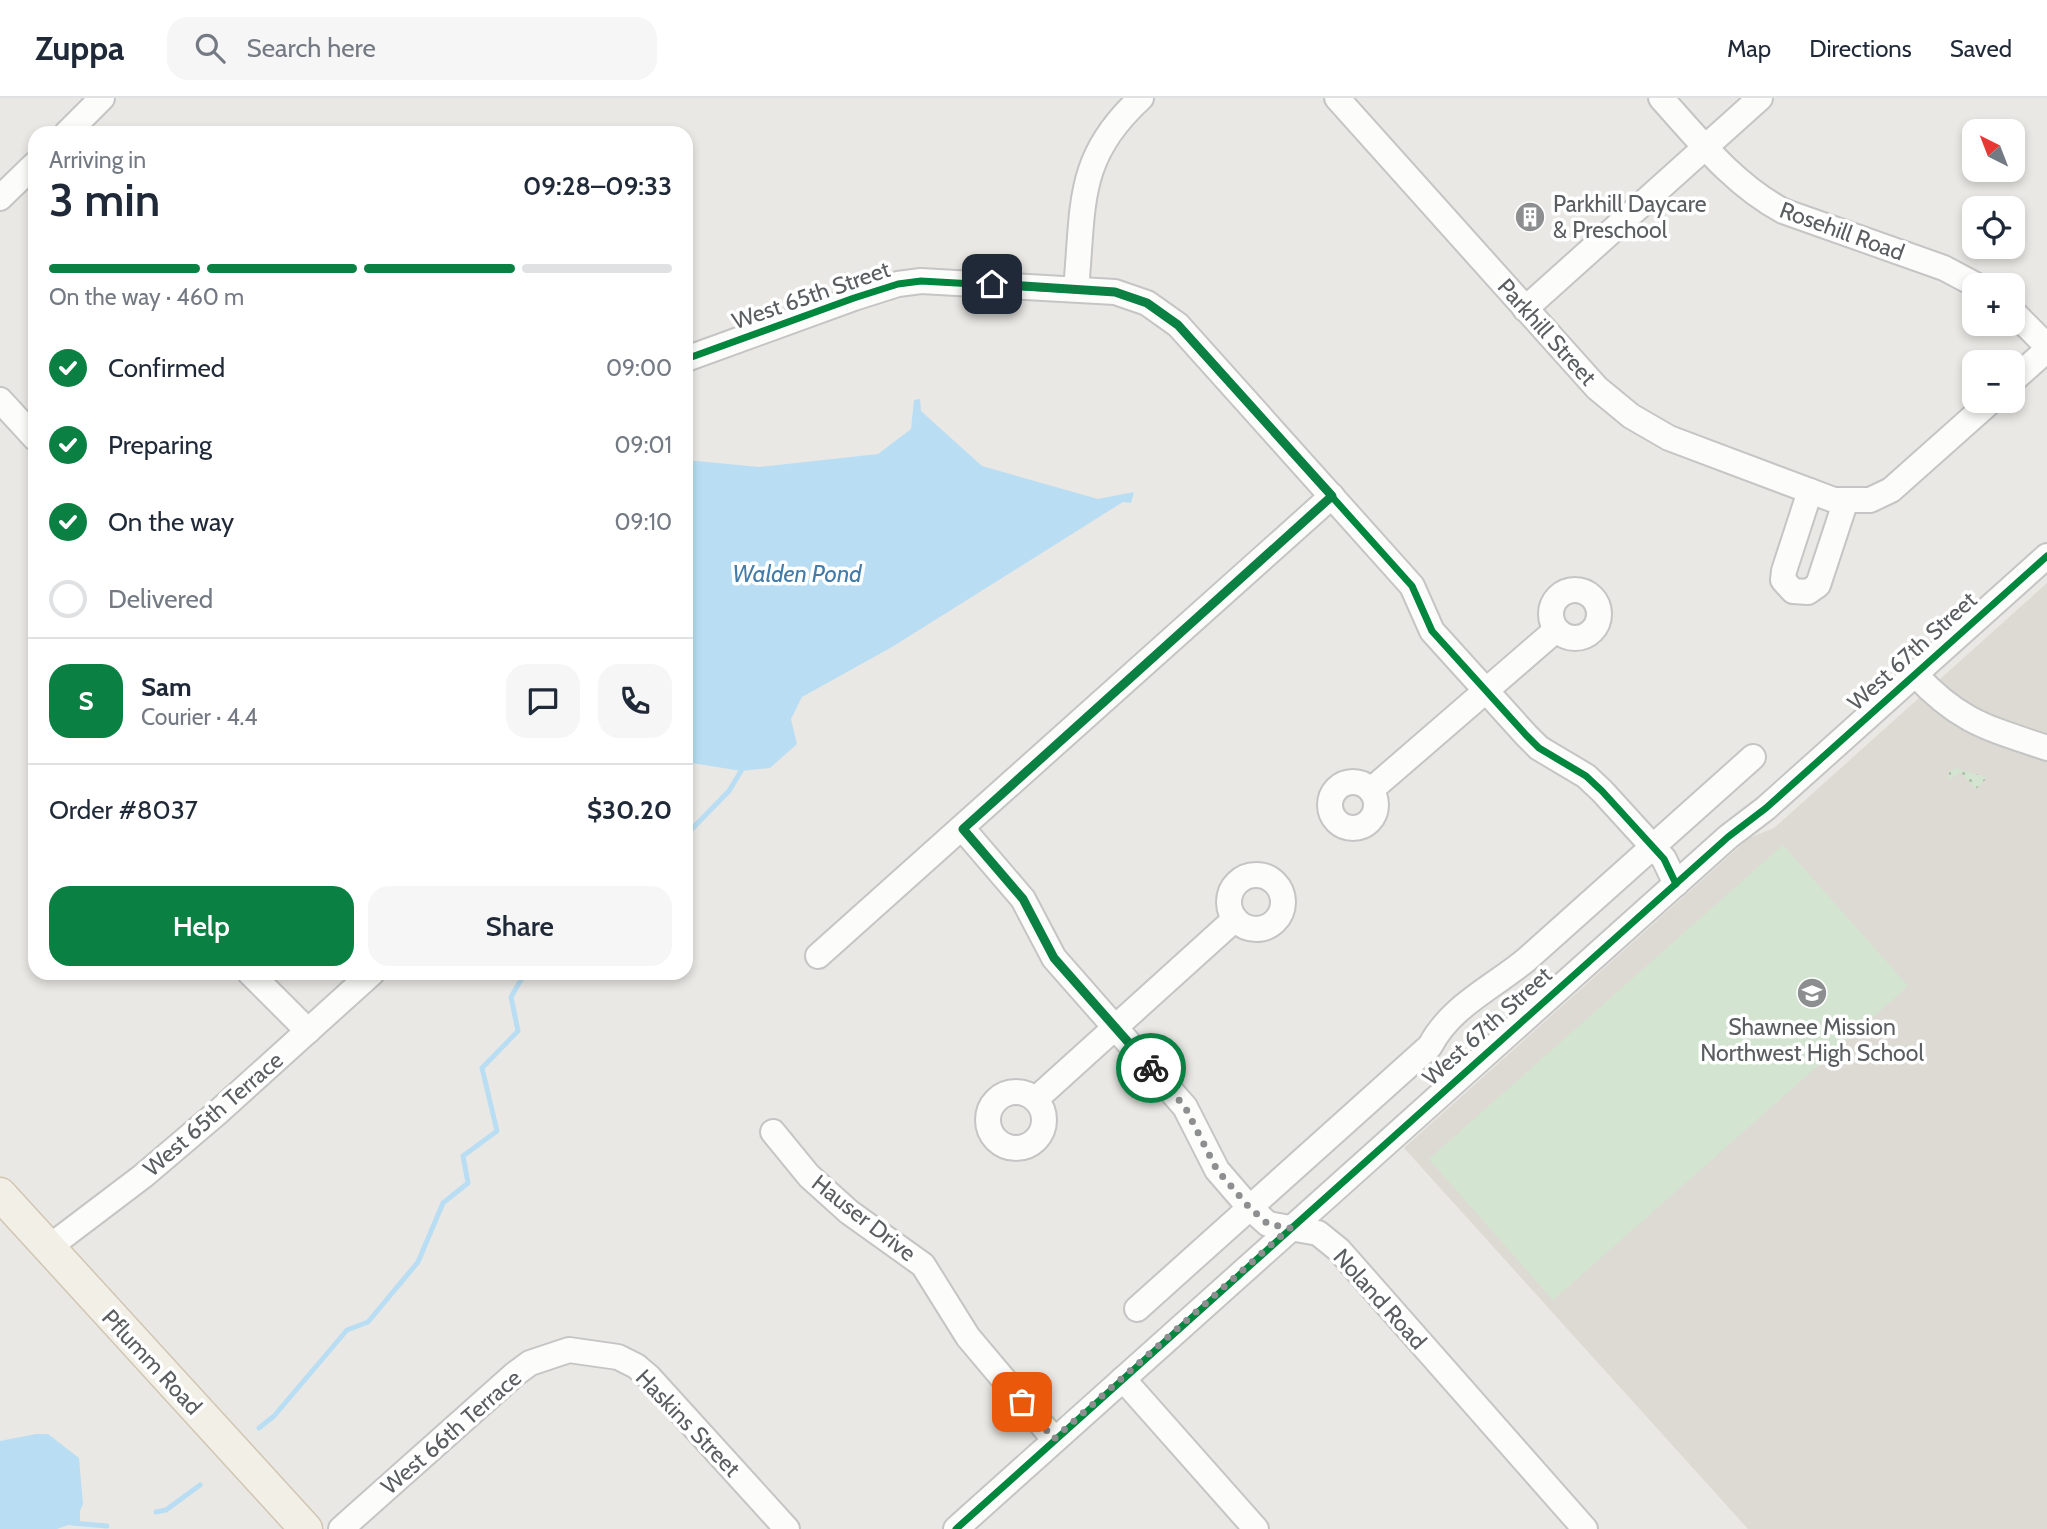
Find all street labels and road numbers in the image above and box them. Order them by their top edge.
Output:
street label: Rosehill Road [1776,196,1908,266]
street label: West 65th Street [728,255,894,335]
street label: Parkhill Street [1492,273,1602,391]
street label: West 67th Street [1842,586,1982,716]
street label: West 67th Street [1417,961,1557,1091]
street label: West 65th Terrace [138,1046,289,1182]
street label: Hauser Drive [806,1169,922,1267]
street label: Noland Road [1328,1243,1432,1355]
street label: Pflumm Road [96,1304,208,1420]
street label: West 66th Terrace [375,1363,527,1500]
street label: Haskins Street [630,1363,746,1483]

